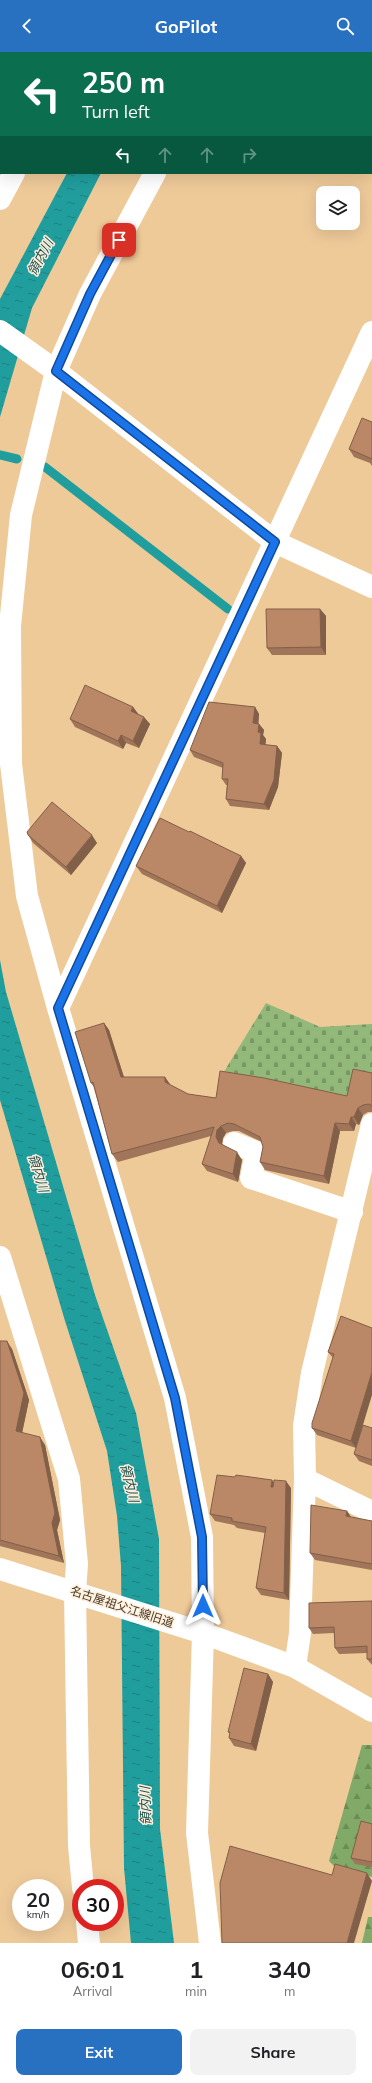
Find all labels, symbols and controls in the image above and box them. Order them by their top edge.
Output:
icon: back [16,15,38,37]
text: GoPilot [155,15,217,38]
icon: search [334,15,356,37]
text: 250 m [82,65,165,100]
icon: left [16,68,68,120]
text: Turn left [82,100,150,123]
icon: left [112,144,134,166]
icon: ahead [154,144,176,166]
icon: ahead [196,144,218,166]
icon: right [238,144,260,166]
map controls [316,186,360,230]
button: layers [316,186,360,230]
pin [102,223,136,257]
icon: arrive [108,229,130,251]
water label: 領内川 [24,234,57,278]
water label: 領内川 [26,1152,53,1196]
water label: 領内川 [118,1462,143,1506]
street label: 名古屋祖父江線旧道 [68,1583,176,1630]
position arrow [182,1585,224,1627]
water label: 領内川 [136,1784,154,1826]
speed limit sign: 30 [72,1879,124,1931]
text: 20 [26,1887,50,1912]
text: km/h [27,1908,49,1921]
text: 06:01 [61,1954,124,1984]
text: 1 [189,1954,203,1984]
text: 340 [268,1954,311,1984]
text: Arrival [73,1983,112,1999]
text: min [185,1983,207,1999]
text: m [284,1983,295,1999]
button: Exit [16,2029,182,2075]
button: Share [190,2029,356,2075]

